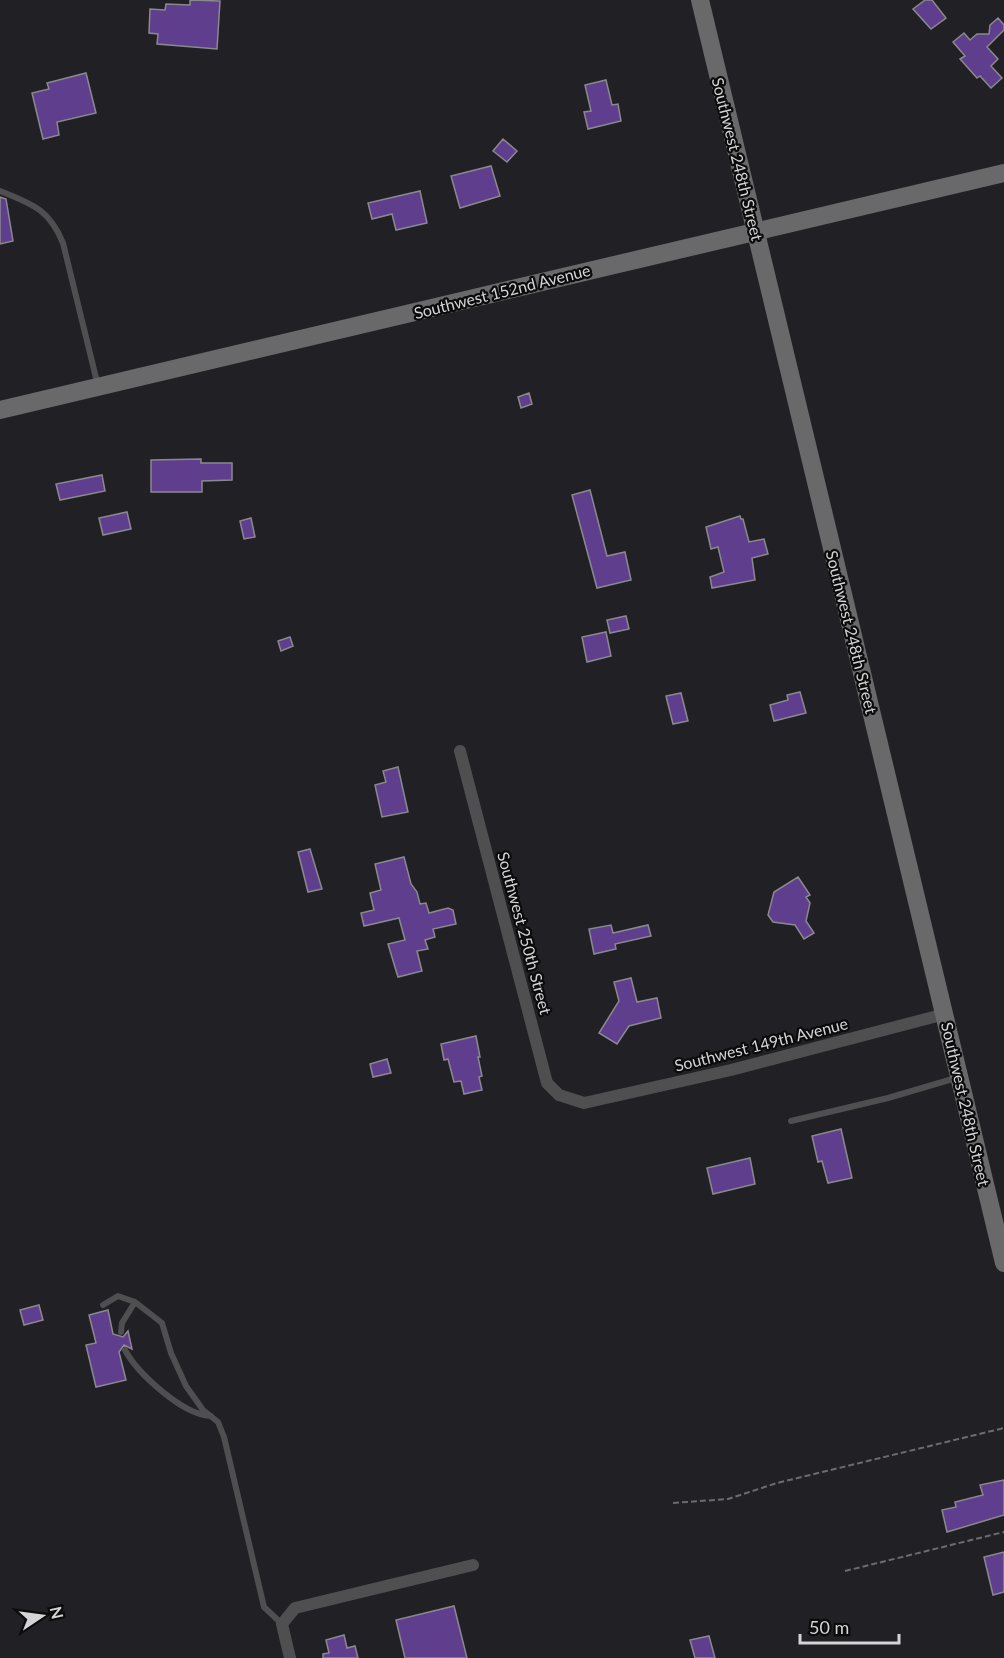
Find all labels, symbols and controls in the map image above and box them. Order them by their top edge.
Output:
street label: Southwest 248th Street [709,75,768,243]
street label: Southwest 152nd Avenue [412,260,592,322]
street label: Southwest 248th Street [823,548,882,716]
street label: Southwest 250th Street [494,850,556,1017]
street label: Southwest 149th Avenue [672,1013,850,1075]
street label: Southwest 248th Street [938,1020,994,1188]
north arrow [12,1586,72,1646]
text: N [46,1604,68,1621]
scale bar [800,1607,899,1645]
text: 50 m [809,1616,849,1638]

